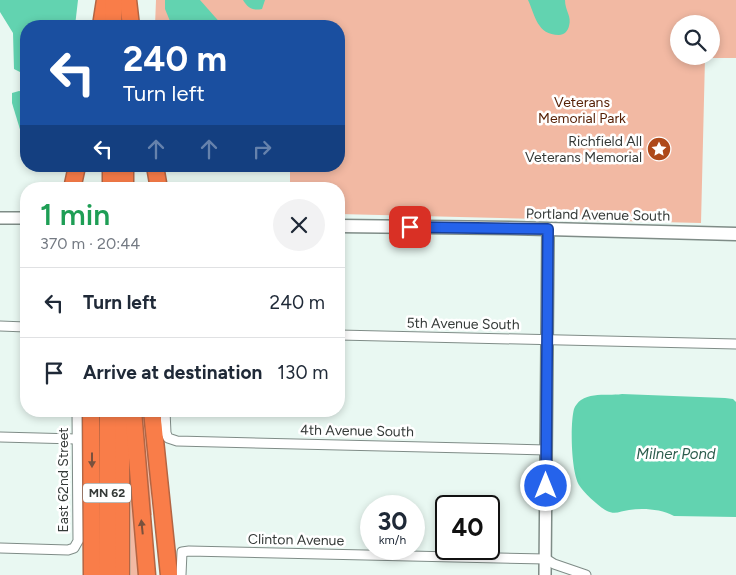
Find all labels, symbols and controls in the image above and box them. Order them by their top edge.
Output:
map controls [670,15,720,65]
button: search [670,15,720,65]
text: 240 m [123,38,227,80]
icon: left [40,40,105,105]
text: Turn left [123,80,205,107]
park label: Veterans Memorial Park [538,94,626,127]
place label: Richfield All Veterans Memorial [525,133,642,166]
icon: left [89,135,117,163]
icon: ahead [142,135,170,163]
icon: ahead [195,135,223,163]
icon: right [248,135,276,163]
place icon: Richfield All Veterans Memorial [646,136,672,162]
text: 1 min [40,196,110,233]
button: close [273,199,325,251]
street label: Portland Avenue South [526,205,670,225]
pin [389,206,431,248]
icon: arrive [396,213,424,241]
text: 370 m · 20:44 [40,234,140,253]
icon: left [40,289,68,317]
text: Turn left [83,291,157,314]
text: 240 m [270,291,325,314]
street label: 5th Avenue South [406,315,520,333]
icon: arrive [40,359,68,387]
text: Arrive at destination [83,361,262,384]
text: 130 m [277,361,328,384]
street label: 4th Avenue South [300,422,414,440]
street label: East 62nd Street [55,427,72,533]
water label: Milner Pond [636,445,716,463]
one-way arrow [88,452,96,468]
position arrow [519,459,571,511]
road number: MN 62 [83,483,131,502]
speed limit sign: 40 [435,495,500,560]
text: 30 [377,506,408,536]
one-way arrow [137,518,145,534]
street label: Clinton Avenue [248,531,345,549]
text: km/h [379,533,406,547]

